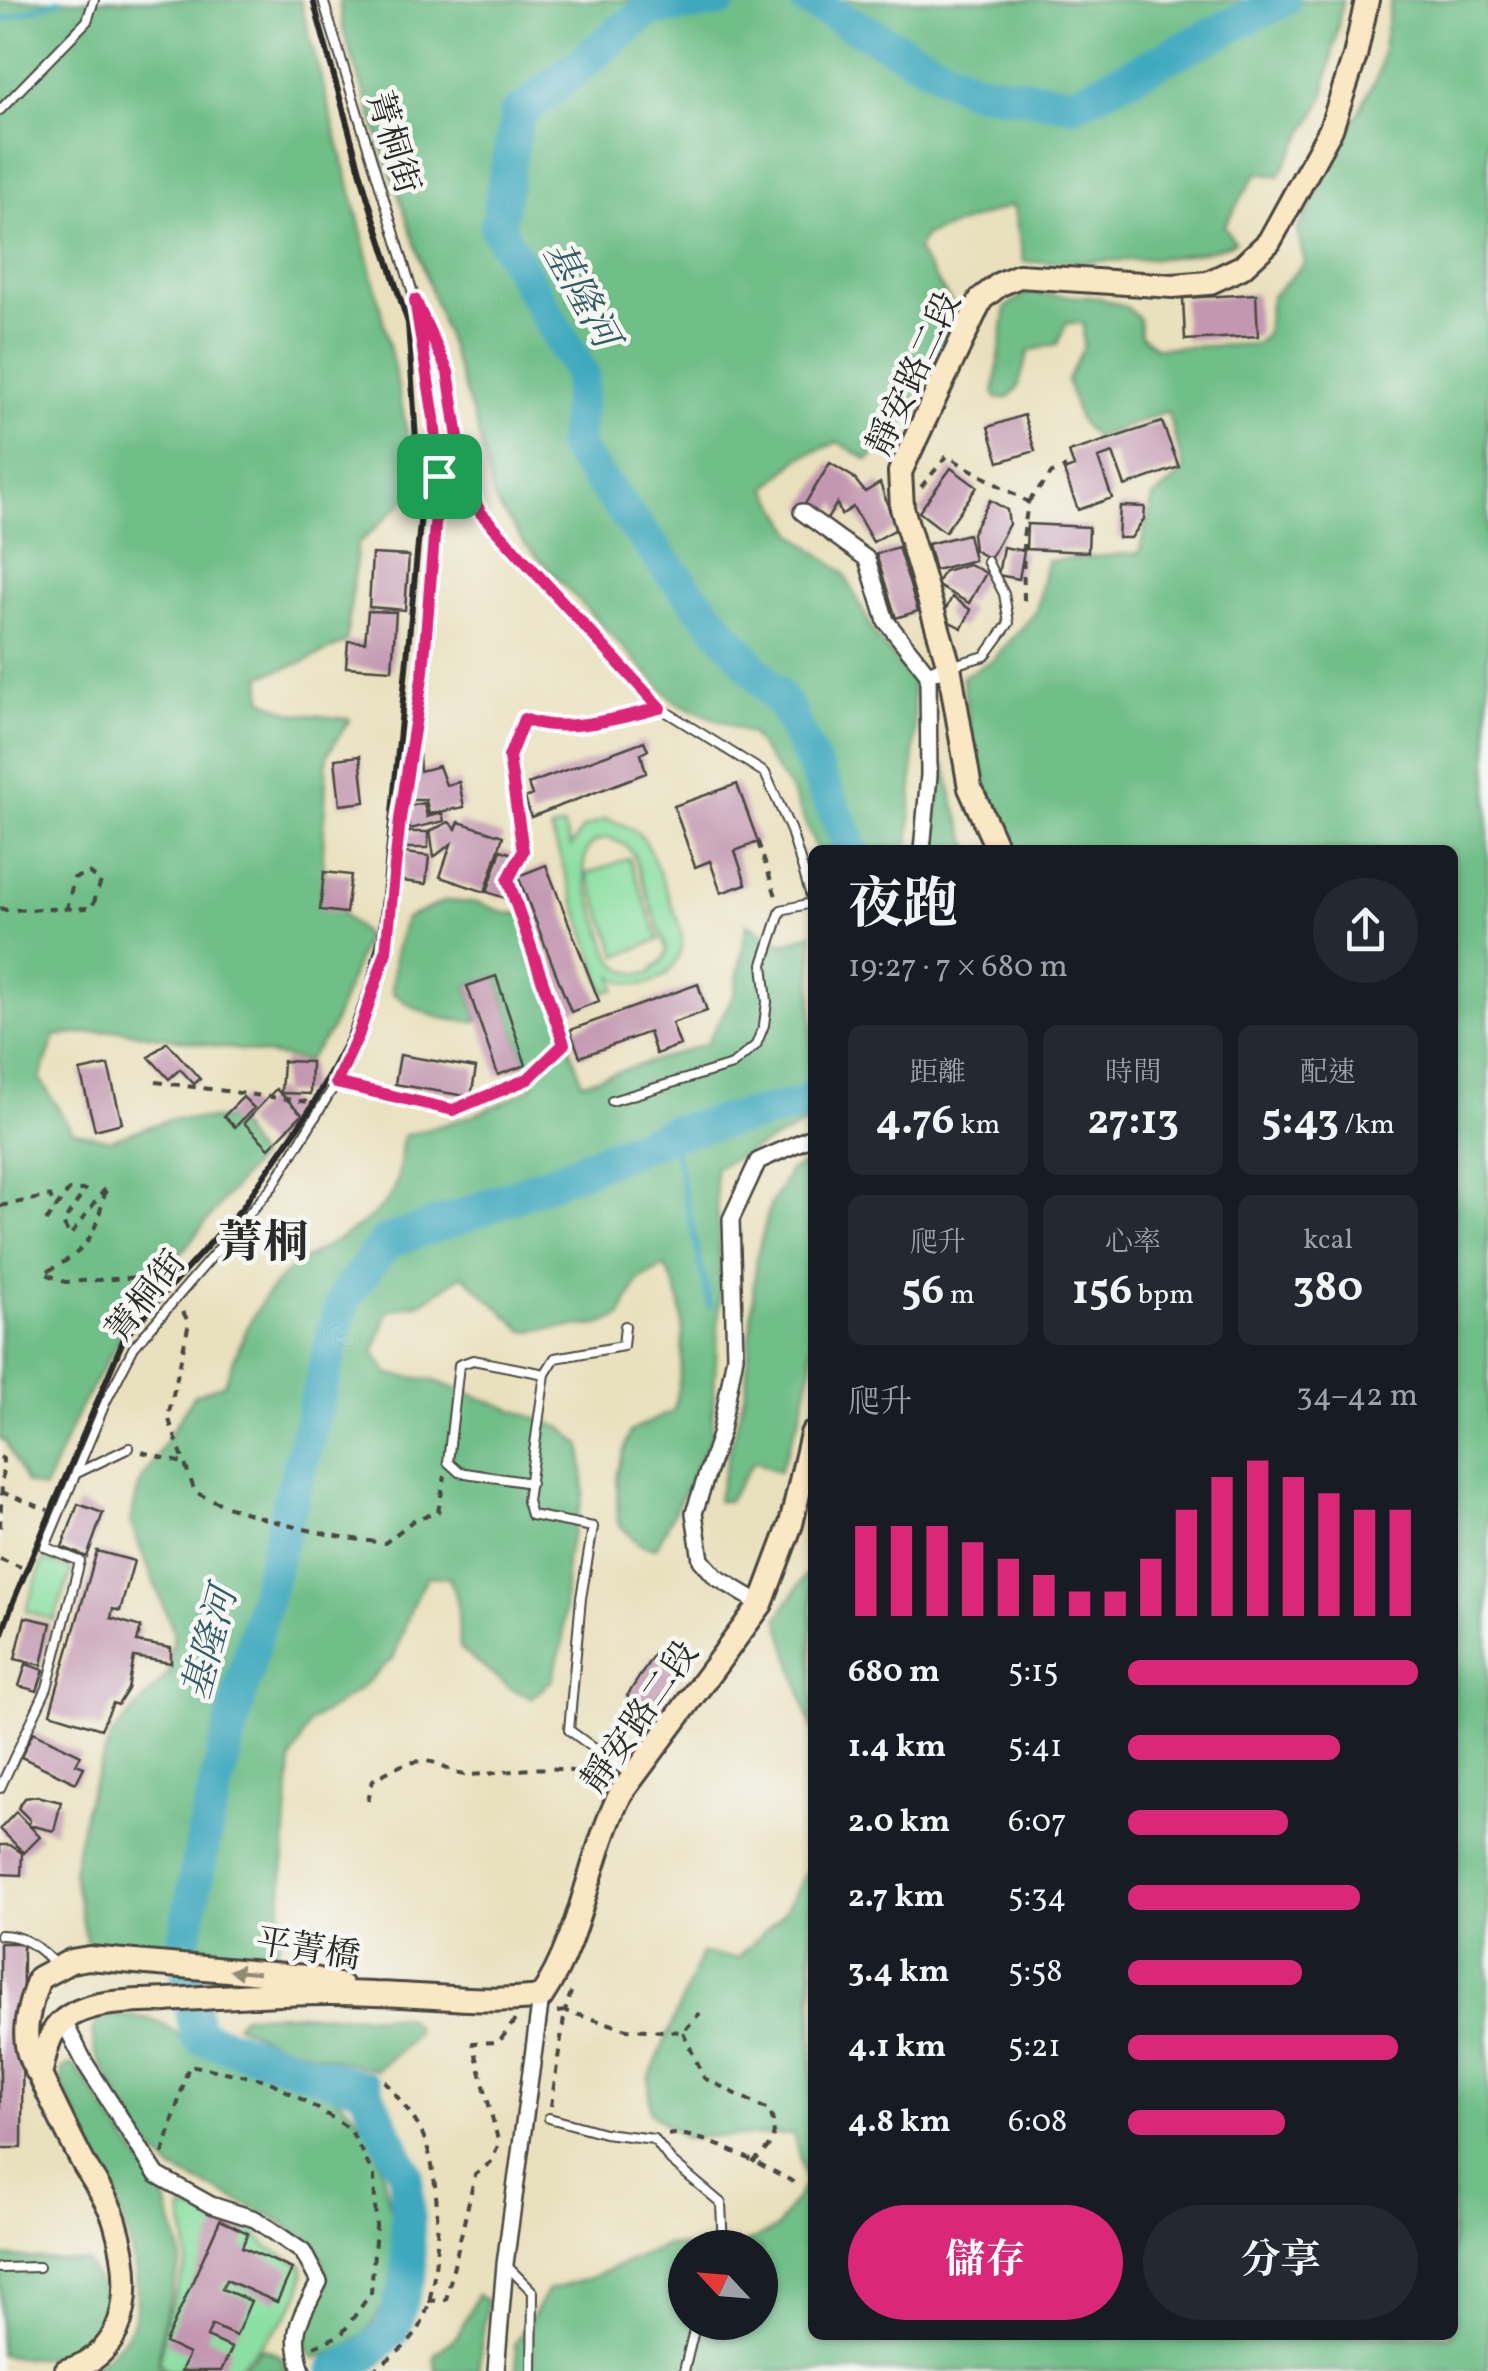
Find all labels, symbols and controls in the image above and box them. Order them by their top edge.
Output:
street label: 菁桐街 [353,86,429,200]
water label: 基隆河 [528,233,633,364]
street label: 靜安路二段 [857,285,974,464]
pin [397,434,482,519]
icon: arrive [412,449,467,504]
text: 夜跑 [848,870,958,946]
button: share [1313,878,1418,983]
text: 19:27 · 7 × 680 m [848,946,1068,990]
text: 距離 [910,1054,966,1093]
text: 時間 [1105,1054,1161,1093]
text: 配速 [1300,1054,1356,1093]
text: 4.76 [876,1093,955,1152]
text: 27:13 [1087,1093,1179,1152]
text: 5:43 [1261,1093,1339,1152]
text: km [955,1106,1000,1145]
text: /km [1339,1106,1395,1145]
district label: 菁桐 [218,1214,308,1277]
text: kcal [1303,1221,1353,1260]
text: 爬升 [910,1224,966,1263]
text: 心率 [1105,1224,1161,1263]
street label: 菁桐街 [96,1242,199,1354]
text: 380 [1293,1260,1363,1319]
text: 56 [901,1263,944,1322]
text: 156 [1072,1263,1132,1322]
text: m [944,1276,975,1315]
text: bpm [1132,1276,1194,1315]
text: 34–42 m [1296,1375,1418,1419]
text: 爬升 [848,1382,912,1426]
water label: 基隆河 [172,1576,254,1706]
street label: 靜安路二段 [572,1632,711,1803]
text: 680 m [848,1651,940,1695]
text: 5:15 [1008,1651,1059,1695]
text: 1.4 km [848,1726,946,1770]
text: 5:41 [1008,1726,1062,1770]
text: 2.0 km [848,1801,950,1845]
text: 6:07 [1008,1801,1067,1845]
text: 2.7 km [848,1876,945,1920]
text: 5:34 [1008,1876,1066,1920]
street label: 平菁橋 [252,1919,363,1983]
text: 3.4 km [848,1951,950,1995]
text: 5:58 [1008,1951,1063,1995]
one-way arrow [227,1963,259,1979]
text: 4.1 km [848,2026,946,2070]
text: 5:21 [1008,2026,1061,2070]
text: 4.8 km [848,2101,951,2145]
text: 6:08 [1008,2101,1067,2145]
button: 儲存 [848,2205,1123,2320]
button: 分享 [1143,2205,1418,2320]
north arrow [668,2230,778,2340]
map controls [668,2230,778,2340]

